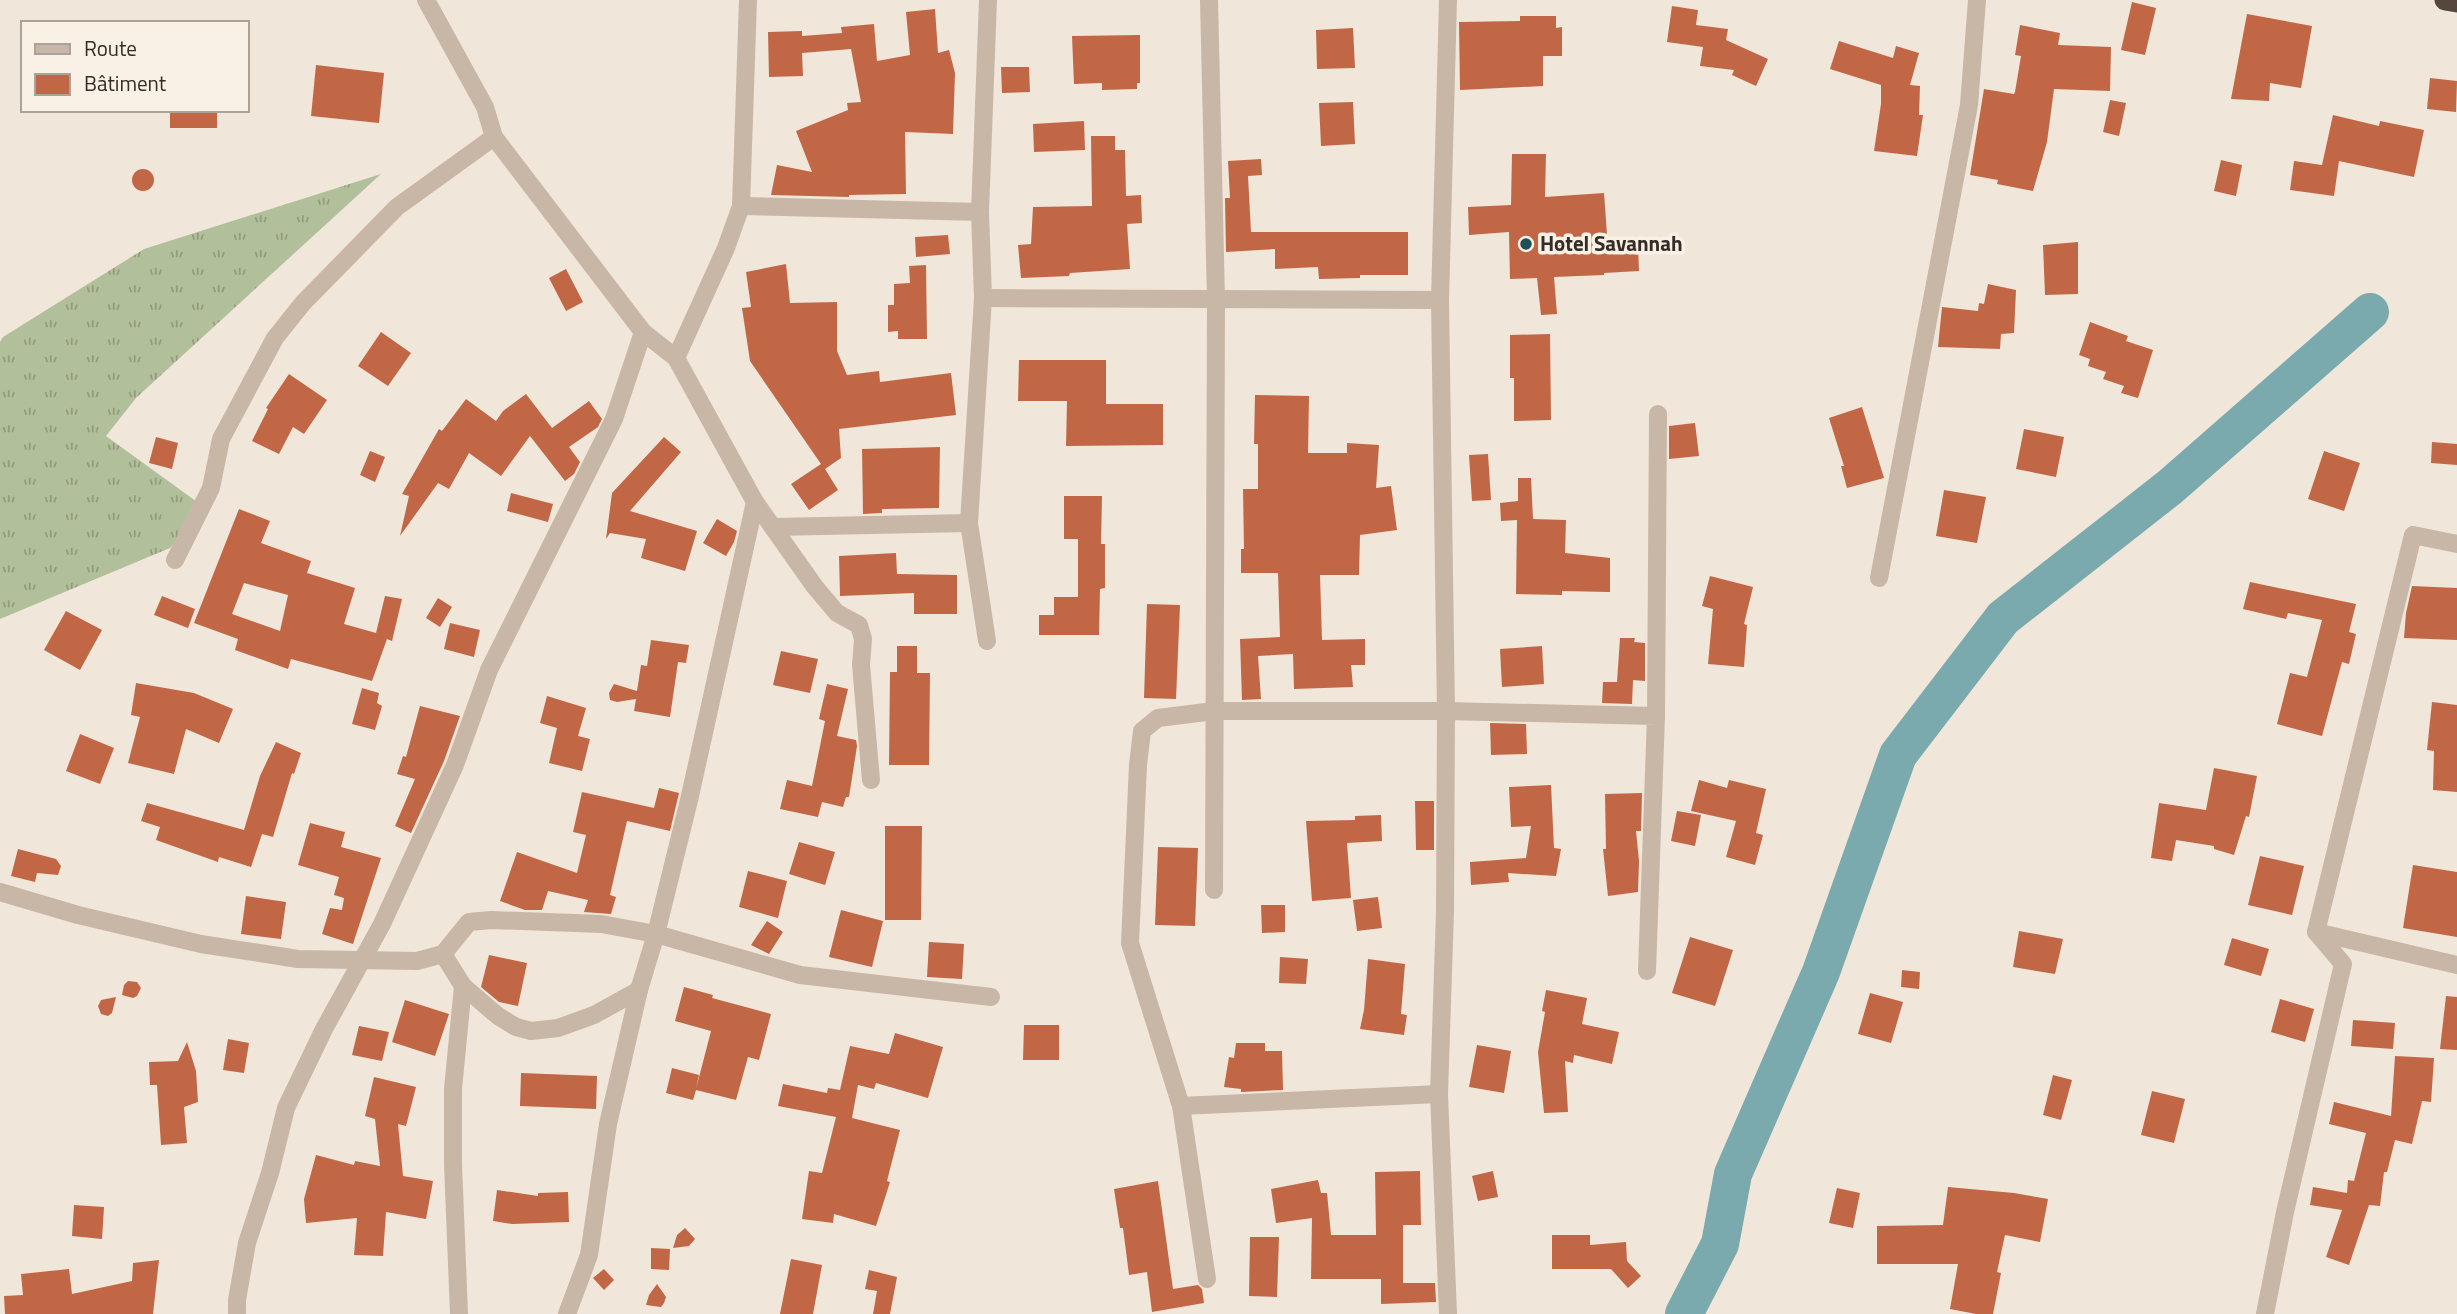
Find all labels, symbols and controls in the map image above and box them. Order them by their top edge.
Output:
legend [21,21,248,112]
text: Route [84,32,137,64]
text: Bâtiment [84,67,167,99]
place label: Hotel Savannah [1540,227,1683,259]
marker: Hotel Savannah [1518,236,1534,252]

